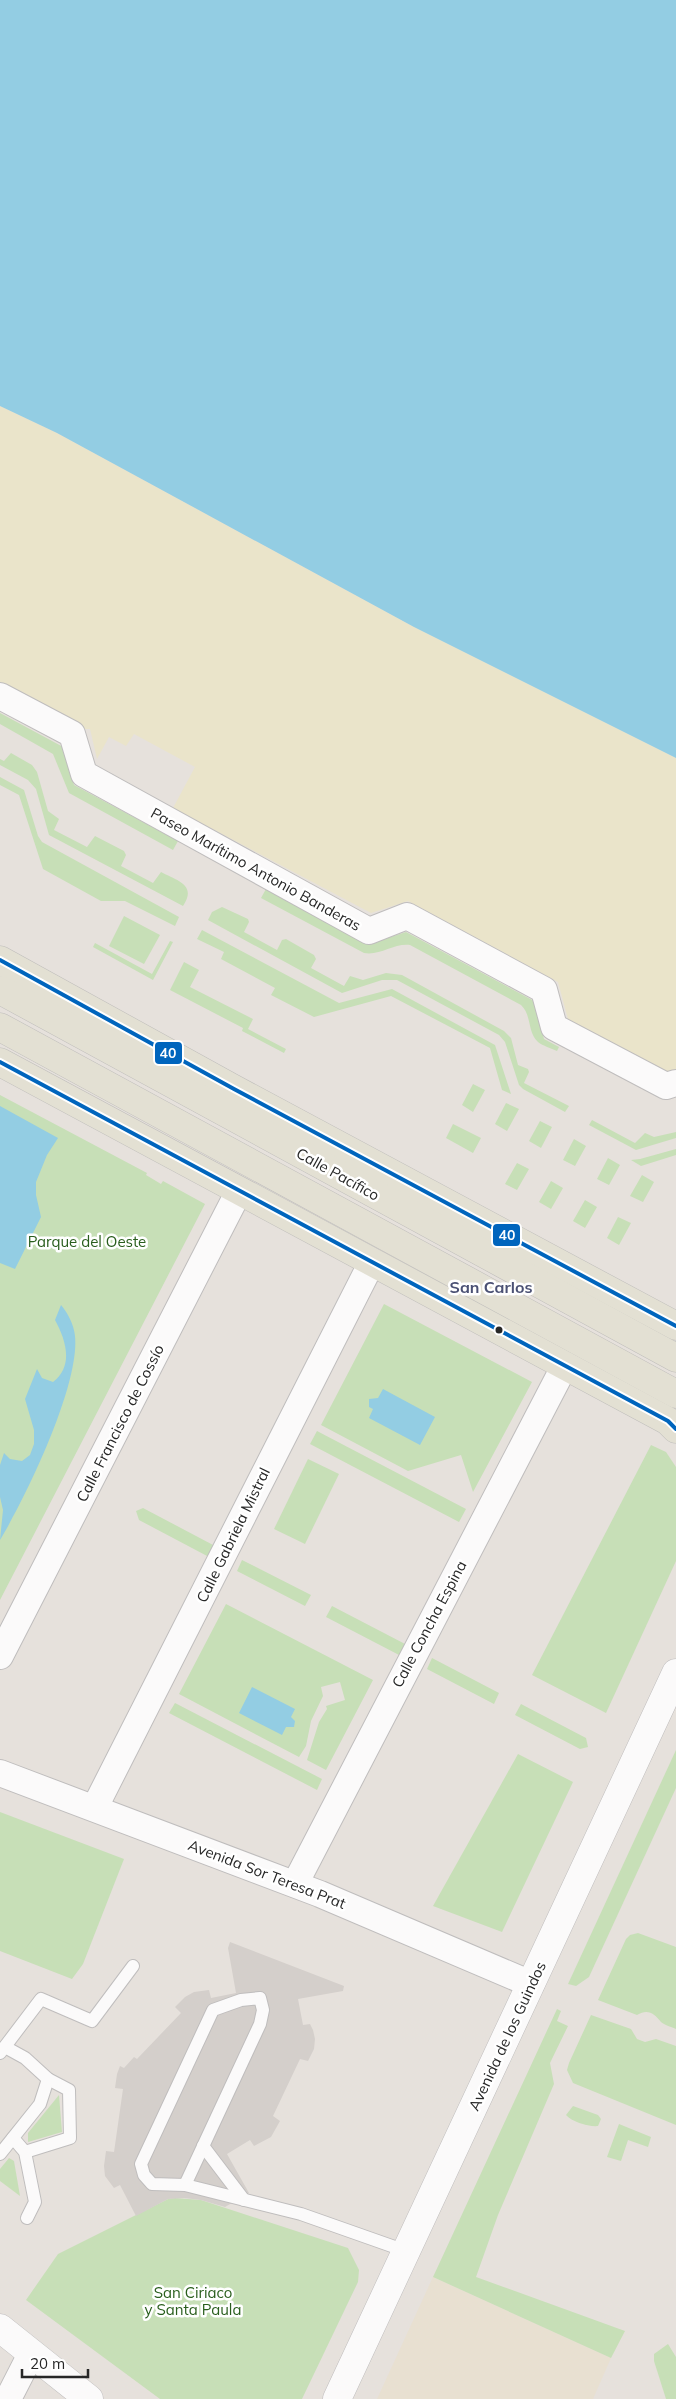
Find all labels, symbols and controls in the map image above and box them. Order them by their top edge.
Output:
street label: Paseo Marítimo Antonio Banderas [148,803,364,935]
line badge: 40 [154,1041,183,1065]
text: 40 [160,1044,176,1062]
street label: Calle Pacífico [293,1143,383,1205]
line badge: 40 [492,1223,521,1247]
text: 40 [499,1226,515,1244]
park label: Parque del Oeste [28,1232,146,1251]
district label: San Carlos [450,1277,532,1297]
unlabelled marker [494,1325,504,1335]
street label: Calle Francisco de Cossío [72,1341,168,1505]
street label: Calle Gabriela Mistral [192,1464,274,1606]
street label: Calle Concha Espina [388,1557,470,1691]
street label: Avenida Sor Teresa Prat [185,1835,349,1913]
street label: Avenida de los Guindos [464,1958,550,2114]
park label: San Ciriaco y Santa Paula [145,2283,241,2319]
scale bar [22,2346,89,2378]
text: 20 m [30,2354,65,2373]

